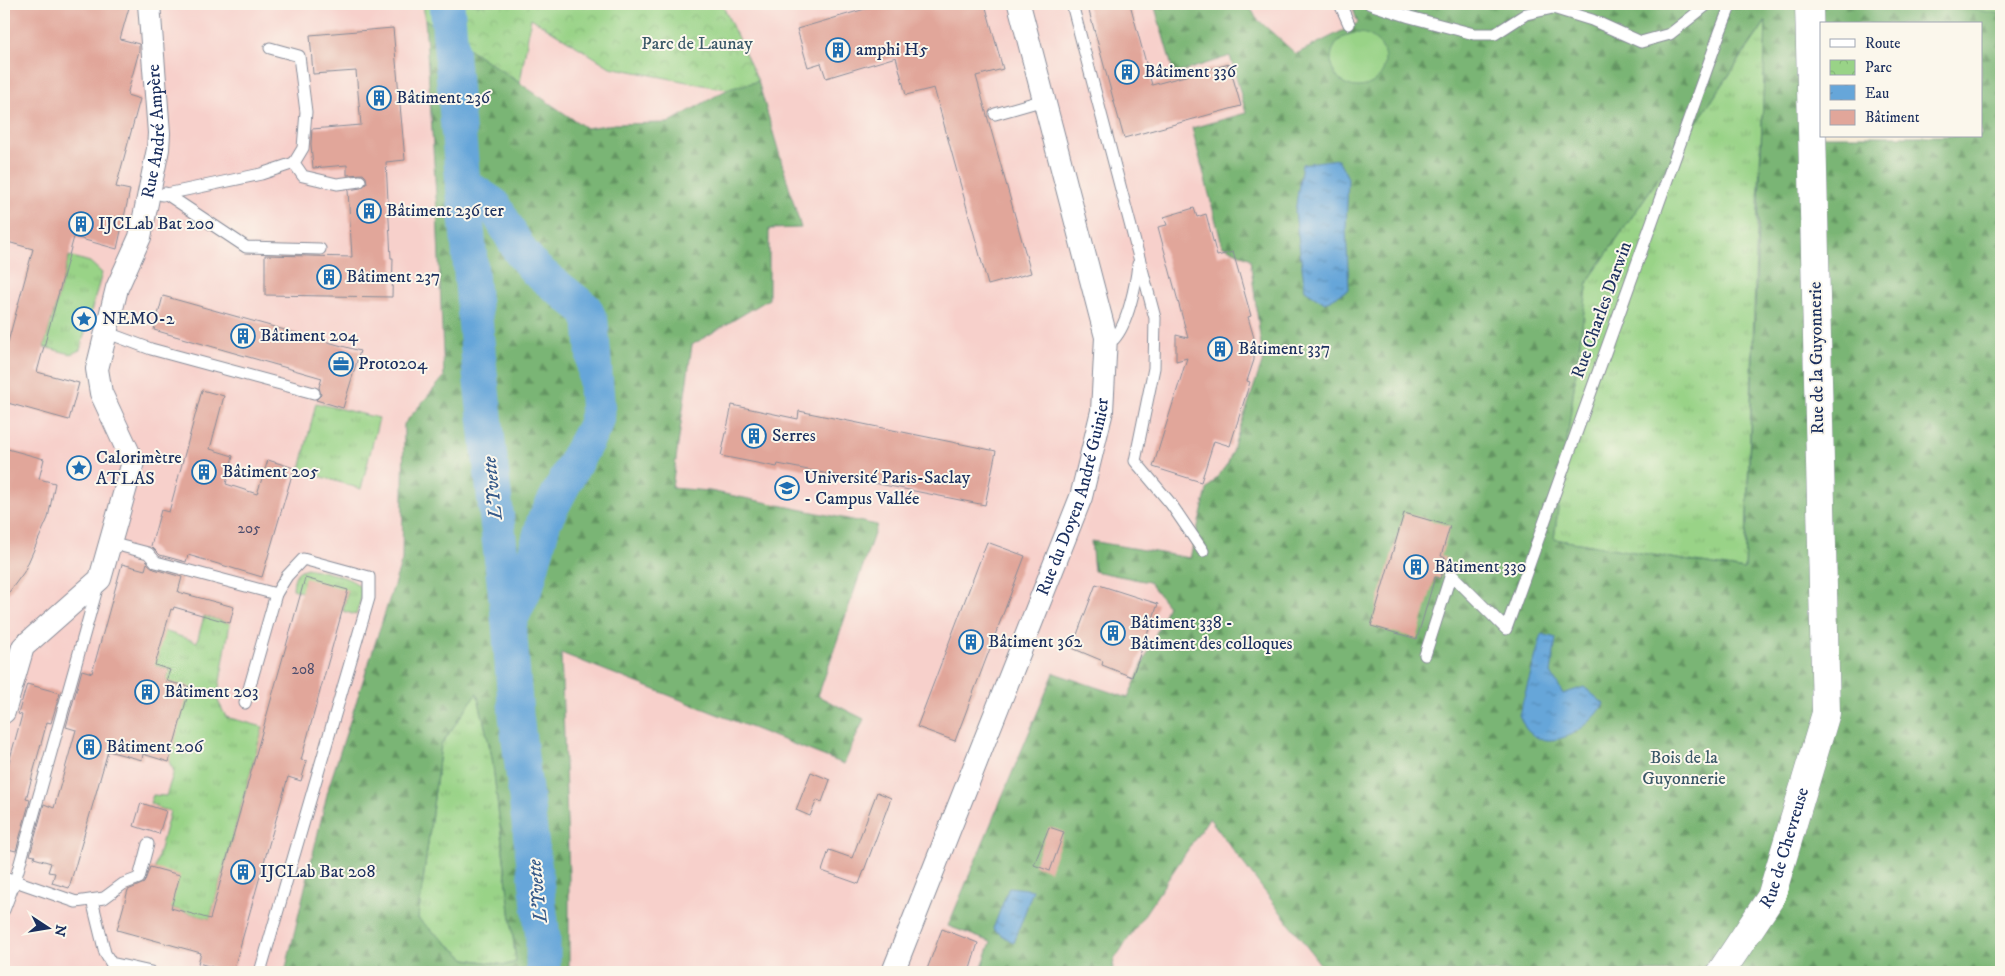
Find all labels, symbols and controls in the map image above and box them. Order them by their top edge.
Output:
legend [1820,22,1982,138]
park label: Parc de Launay [641,33,753,55]
text: Route [1865,34,1900,53]
building icon: amphi H5 [825,37,851,63]
place label: amphi H5 [856,39,928,61]
text: Parc [1865,58,1893,77]
building icon: Bâtiment 336 [1114,59,1140,85]
place label: Bâtiment 336 [1144,61,1237,83]
street label: Rue André Ampère [137,63,170,201]
text: Eau [1865,84,1889,103]
building icon: Bâtiment 236 [366,85,392,111]
place label: Bâtiment 236 [396,87,491,109]
text: Bâtiment [1865,108,1920,127]
building icon: Bâtiment 236 ter [356,198,382,224]
place label: Bâtiment 236 ter [386,200,504,222]
building icon: IJCLab Bat 200 [68,211,94,237]
place label: IJCLab Bat 200 [98,213,214,235]
street label: Rue Charles Darwin [1567,238,1637,381]
building icon: Bâtiment 237 [316,264,342,290]
place label: Bâtiment 237 [346,266,440,288]
street label: Rue de la Guyonnerie [1805,281,1829,435]
place icon: NEMO-2 [71,306,97,332]
place label: NEMO-2 [102,308,175,330]
building icon: Bâtiment 204 [230,323,256,349]
place label: Bâtiment 204 [260,325,359,347]
building icon: Bâtiment 337 [1207,336,1233,362]
place label: Bâtiment 337 [1238,338,1330,360]
office icon: Proto204 [328,351,354,377]
place label: Proto204 [358,353,428,375]
street label: Rue du Doyen André Guinier [1032,397,1114,599]
building icon: Serres [741,423,767,449]
place label: Serres [772,425,816,447]
place label: Calorimètre ATLAS [96,447,182,490]
place icon: Calorimètre ATLAS [66,455,92,481]
water label: L'Yvette [478,455,508,521]
building icon: Bâtiment 205 [191,459,217,485]
place label: Bâtiment 205 [222,461,319,483]
place label: Université Paris-Saclay - Campus Vallée [804,467,971,510]
school or university icon: Université Paris-Saclay - Campus Vallée [774,475,800,501]
house number: 205 [238,519,261,538]
building icon: Bâtiment 330 [1403,554,1429,580]
place label: Bâtiment 330 [1434,556,1526,578]
place label: Bâtiment 338 - Bâtiment des colloques [1130,612,1293,655]
building icon: Bâtiment 338 - Bâtiment des colloques [1100,620,1126,646]
building icon: Bâtiment 362 [958,629,984,655]
place label: Bâtiment 362 [988,631,1082,653]
house number: 208 [292,660,314,679]
building icon: Bâtiment 203 [134,679,160,705]
place label: Bâtiment 203 [164,681,259,703]
building icon: Bâtiment 206 [76,734,102,760]
place label: Bâtiment 206 [106,736,204,758]
park label: Bois de la Guyonnerie [1642,747,1726,790]
street label: Rue de Chevreuse [1755,785,1814,913]
water label: L'Yvette [523,858,553,924]
building icon: IJCLab Bat 208 [230,859,256,885]
place label: IJCLab Bat 208 [260,861,376,883]
north arrow [22,904,72,954]
text: N [50,923,70,938]

